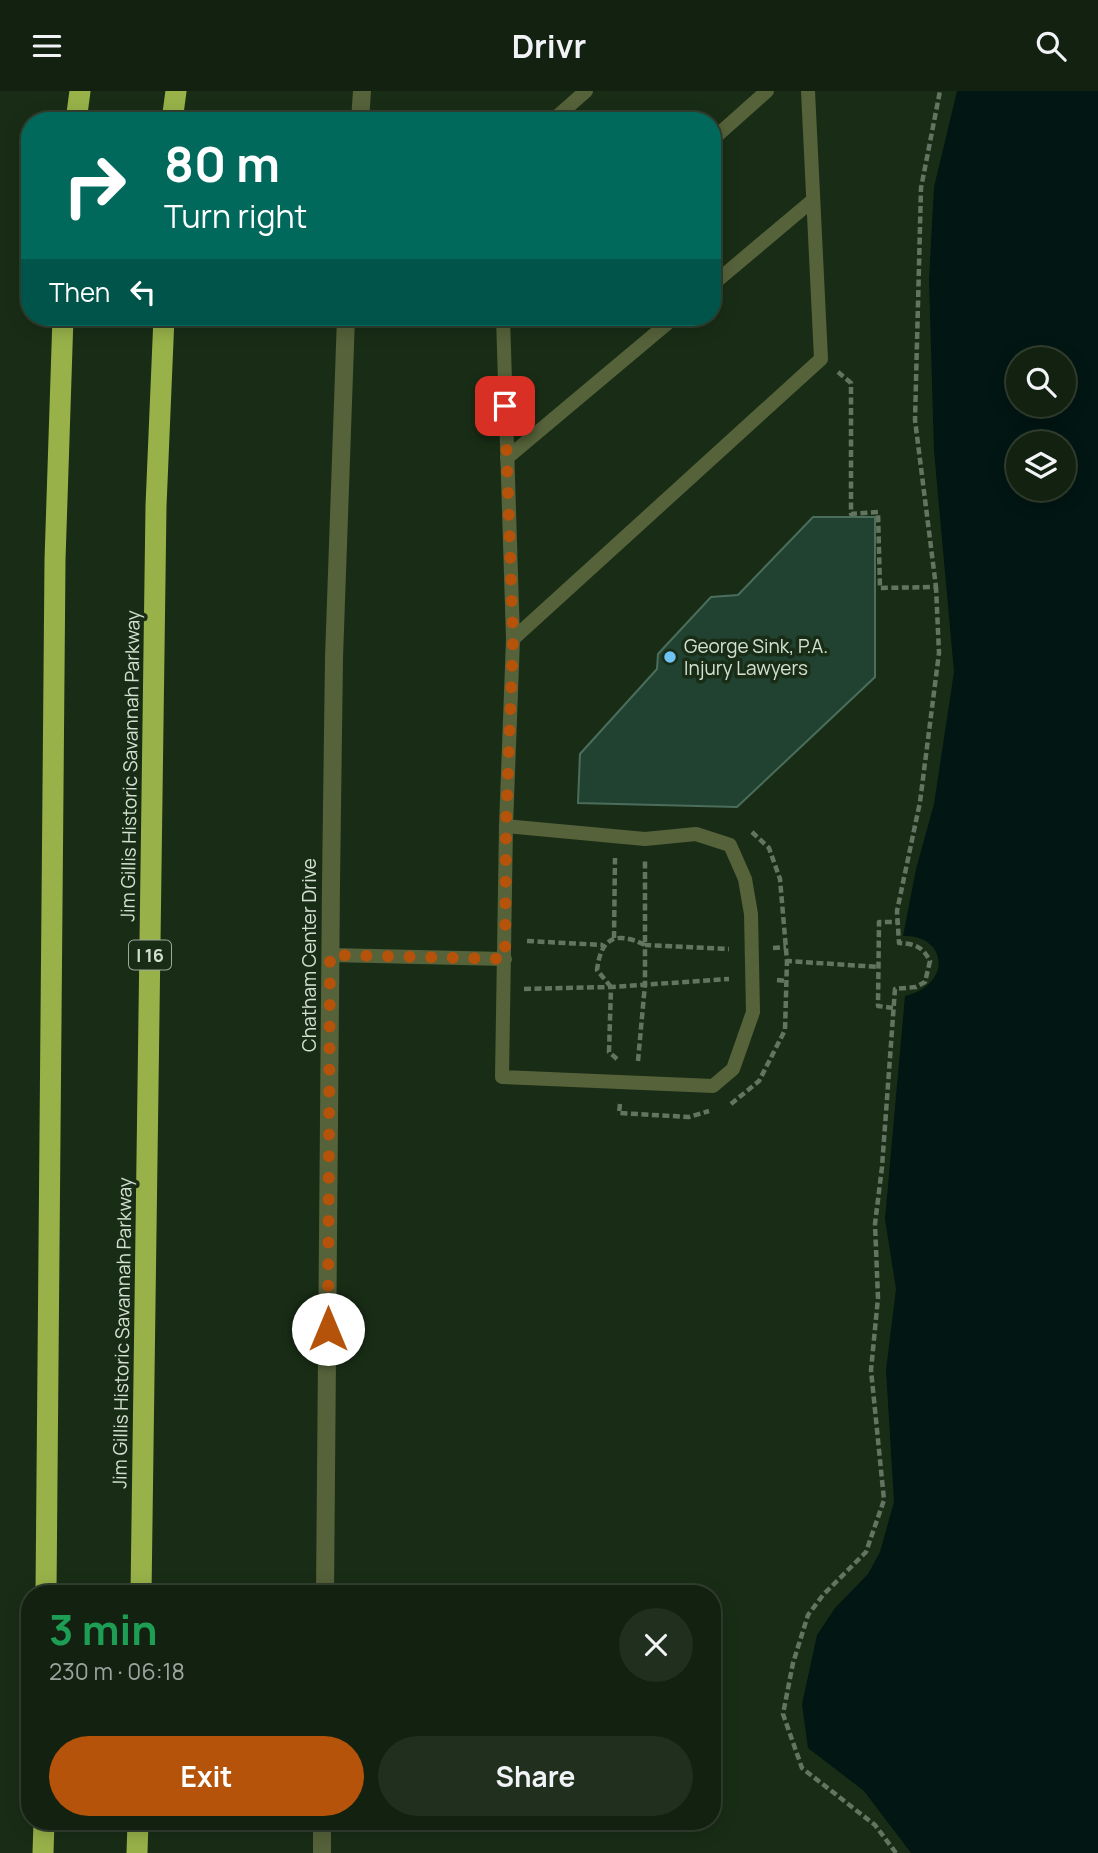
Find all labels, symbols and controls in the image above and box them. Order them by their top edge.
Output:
text: Drivr [512,24,586,68]
icon: menu [28,27,66,65]
icon: search [1032,27,1070,65]
text: 80 m [164,130,280,197]
icon: right [49,140,140,231]
text: Turn right [164,194,307,238]
icon: left [124,273,162,311]
text: Then [49,274,110,310]
map controls [1006,347,1076,501]
button: search [1006,347,1076,417]
pin [475,376,535,436]
icon: arrive [486,387,524,425]
button: layers [1006,431,1076,501]
street label: Jim Gillis Historic Savannah Parkway [114,610,146,922]
place label: George Sink, P.A. Injury Lawyers [684,633,828,681]
marker: George Sink, P.A. Injury Lawyers [662,649,678,665]
street label: Chatham Center Drive [296,858,322,1052]
road number: I 16 [129,941,171,969]
street label: Jim Gillis Historic Savannah Parkway [106,1177,138,1489]
position arrow [291,1292,365,1366]
text: 3 min [49,1600,158,1658]
button: close [619,1608,693,1682]
text: 230 m · 06:18 [49,1655,185,1687]
button: Exit [49,1736,364,1816]
button: Share [378,1736,693,1816]

